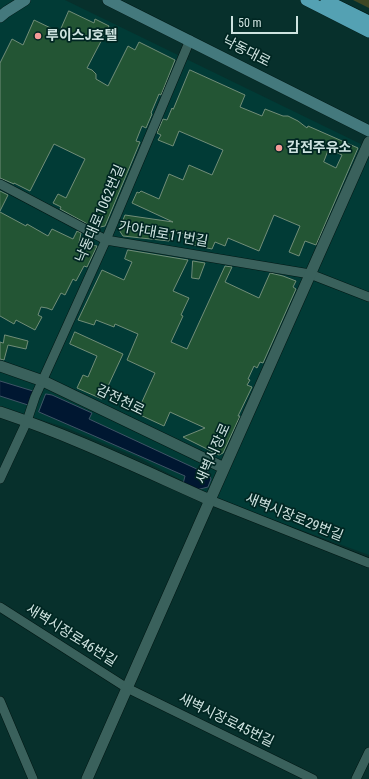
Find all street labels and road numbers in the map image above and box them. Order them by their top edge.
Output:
street label: 낙동대로 [219,33,273,71]
street label: 낙동대로1062번길 [73,162,129,266]
street label: 가야대로11번길 [117,219,209,251]
street label: 감전천로 [93,382,147,420]
street label: 새벽시장로 [193,421,235,487]
street label: 새벽시장로29번길 [243,491,345,545]
street label: 새벽시장로46번길 [22,601,120,671]
street label: 새벽시장로45번길 [176,691,276,751]

